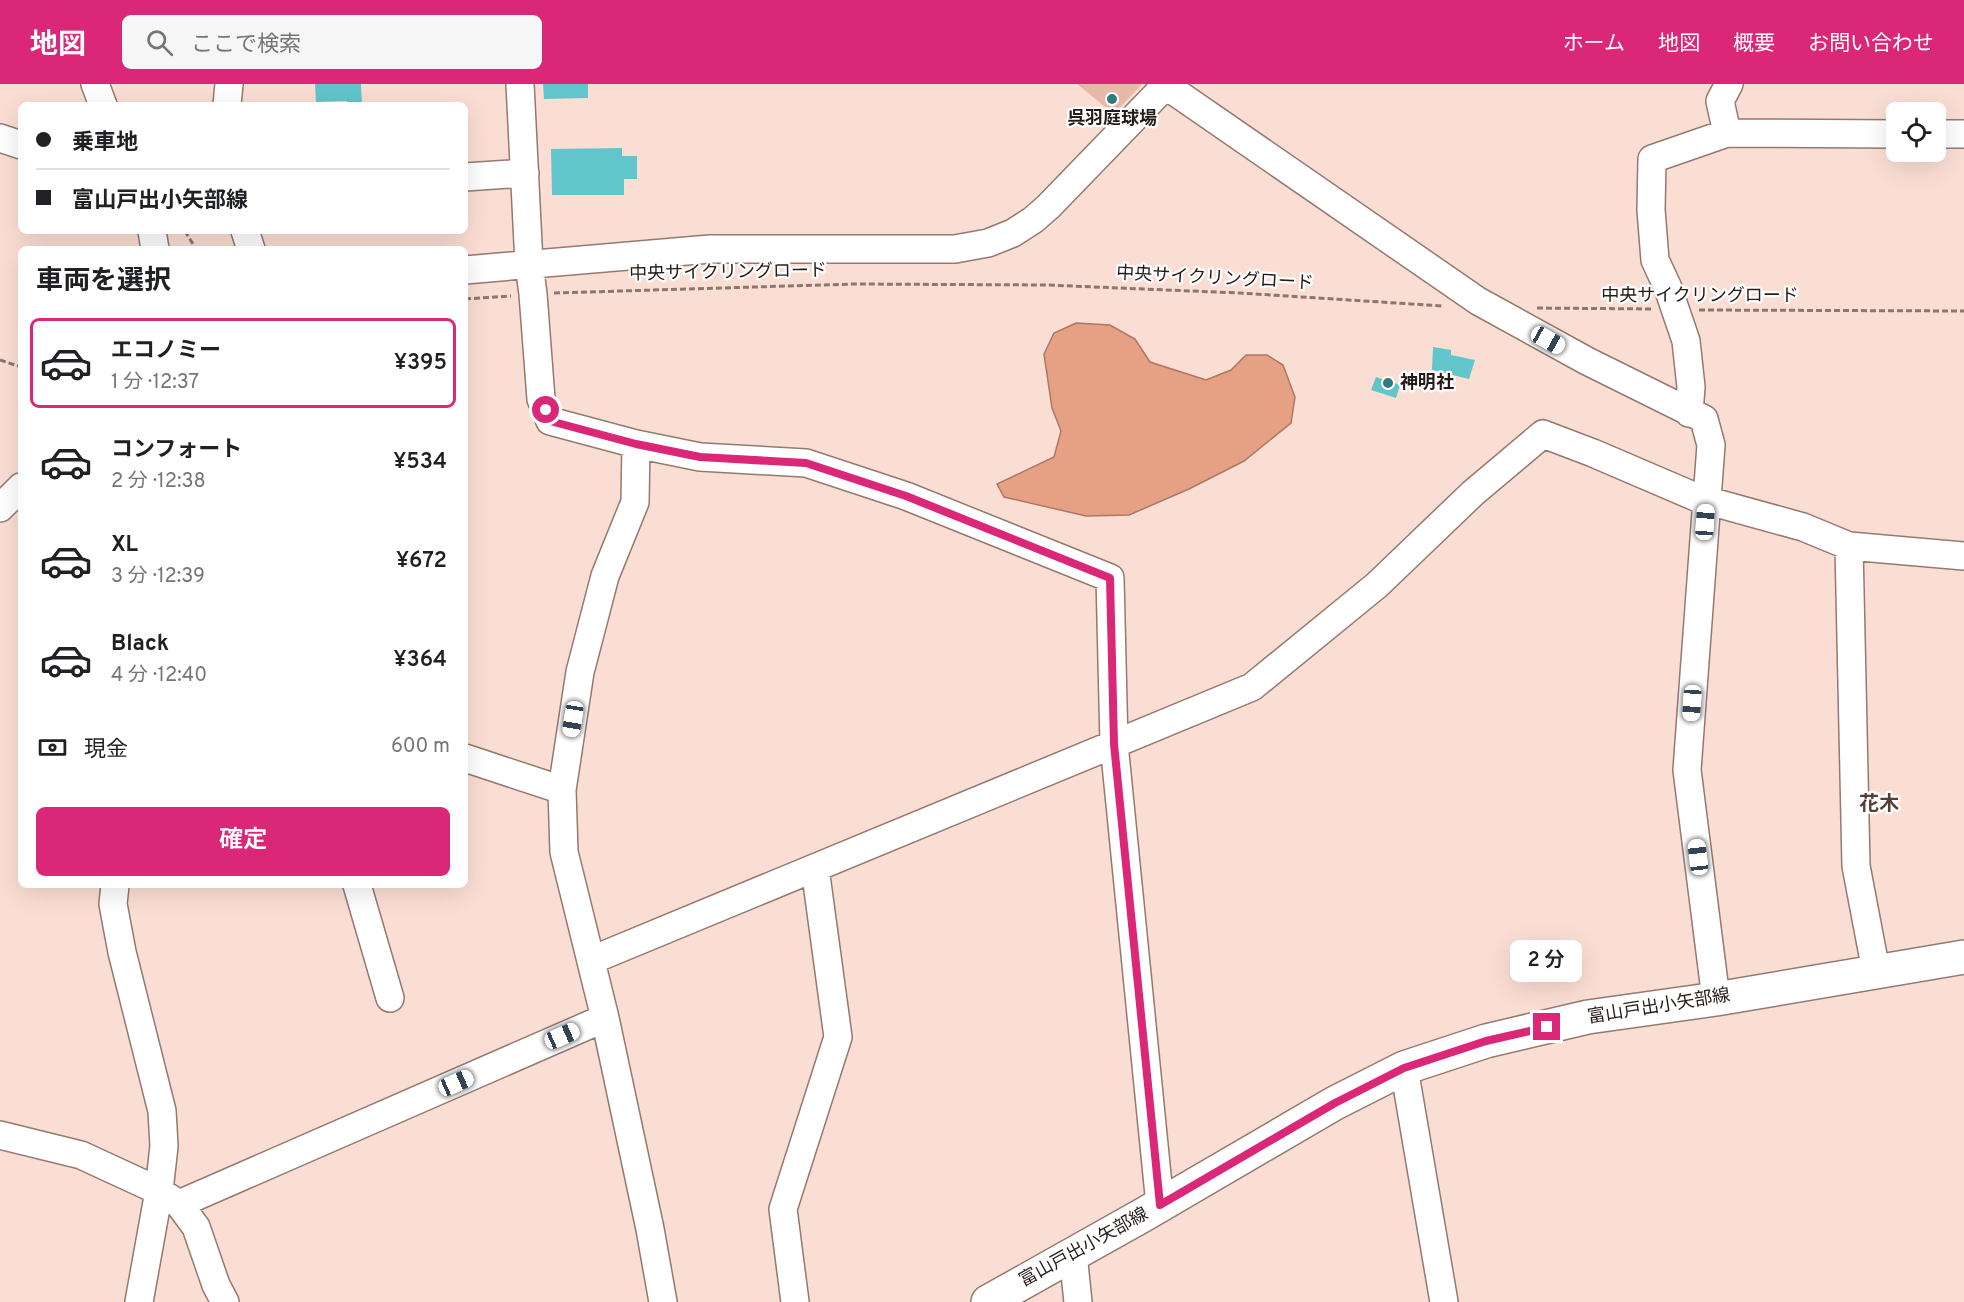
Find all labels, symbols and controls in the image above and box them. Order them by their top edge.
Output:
search box [122,15,542,69]
icon: search [143,26,176,59]
text: 地図 [30,28,86,64]
text: ホーム [1563,31,1625,58]
text: 地図 [1658,31,1700,58]
text: 概要 [1733,31,1775,58]
text: お問い合わせ [1808,31,1934,58]
text: ここで検索 [191,32,301,59]
marker: 呉羽庭球場 [1105,92,1119,106]
map controls [1886,102,1946,162]
button: locate [1886,102,1946,162]
place label: 呉羽庭球場 [1067,108,1157,131]
text: 乗車地 [72,130,138,157]
text: 富山戸出小矢部線 [72,188,248,215]
street label: 中央サイクリングロード [629,260,827,286]
street label: 中央サイクリングロード [1116,262,1314,296]
text: 車両を選択 [36,265,171,299]
street label: 中央サイクリングロード [1601,285,1799,308]
car [1528,323,1568,357]
icon: car [39,336,93,390]
text: エコノミー [111,338,221,365]
text: ¥395 [394,350,447,377]
text: 1 分 · 12:37 [111,370,199,396]
place label: 神明社 [1400,372,1454,395]
marker: 神明社 [1381,376,1395,390]
route start [532,396,559,423]
icon: car [39,435,93,489]
text: コンフォート [111,437,242,464]
text: ¥534 [393,449,447,476]
text: 2 分 · 12:38 [111,469,206,495]
car [1695,503,1715,541]
text: XL [111,532,138,559]
icon: car [39,534,93,588]
text: ¥672 [396,548,447,575]
text: 3 分 · 12:39 [111,564,205,590]
text: Black [111,631,169,658]
icon: car [39,633,93,687]
text: ¥364 [393,647,447,674]
text: 4 分 · 12:40 [111,663,207,689]
car [1682,684,1702,722]
car [561,700,585,738]
icon: cash [36,731,69,764]
text: 600 m [391,734,450,760]
text: 現金 [84,737,128,764]
district label: 花木 [1859,792,1899,818]
button: 確定 [36,807,450,876]
car [1687,838,1709,876]
callout: 2 分 [1511,940,1583,982]
text: 2 分 [1527,948,1565,974]
street label: 富山戸出小矢部線 [1586,984,1732,1030]
route end [1533,1013,1560,1040]
car [542,1020,582,1052]
car [436,1067,476,1099]
street label: 富山戸出小矢部線 [1015,1203,1153,1293]

